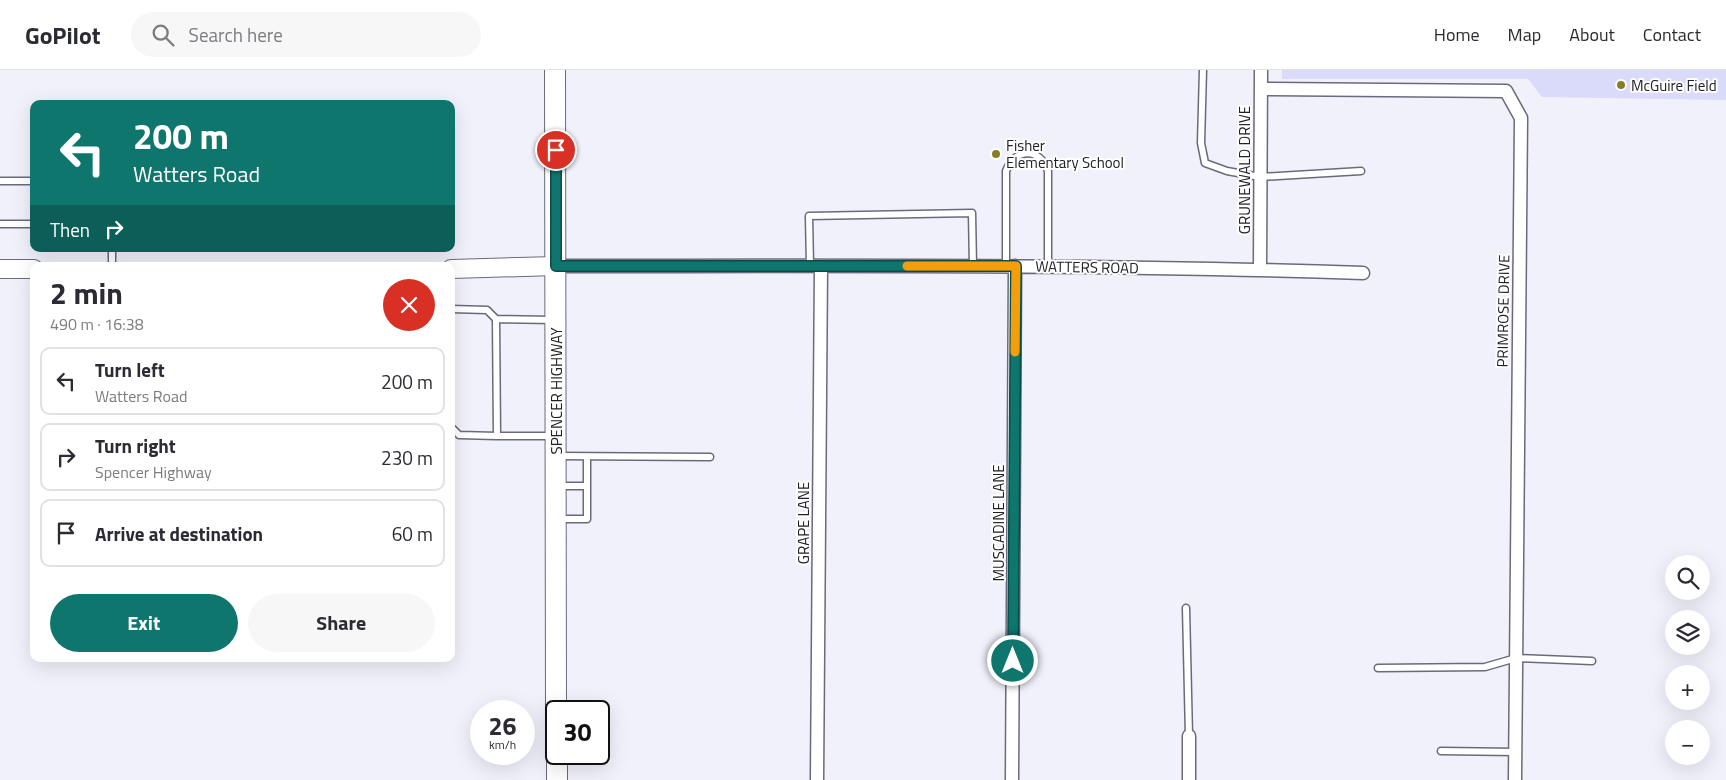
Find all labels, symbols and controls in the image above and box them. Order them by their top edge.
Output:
search box [131,12,481,57]
text: GoPilot [25,17,101,53]
text: Search here [189,20,283,49]
icon: search [149,21,177,49]
text: Home [1434,21,1480,48]
text: Map [1508,21,1541,48]
text: About [1569,21,1615,48]
text: Contact [1643,21,1701,48]
place label: McGuire Field [1631,74,1717,97]
marker: McGuire Field [1615,79,1627,91]
street label: GRUNEWALD DRIVE [1233,106,1256,234]
text: 200 m [133,109,229,163]
icon: left [50,120,115,185]
pin [535,129,577,171]
place label: Fisher Elementary School [1006,134,1124,174]
icon: arrive [542,136,570,164]
marker: Fisher Elementary School [990,148,1002,160]
text: Watters Road [133,157,260,191]
text: Then [50,215,90,244]
icon: right [100,215,128,243]
street label: PRIMROSE DRIVE [1491,254,1515,368]
street label: WATTERS ROAD [1035,255,1139,279]
text: 2 min [50,270,123,316]
button: close [383,279,435,331]
text: 490 m · 16:38 [50,312,144,336]
street label: SPENCER HIGHWAY [545,328,568,454]
text: Turn left [95,355,165,384]
icon: left [52,367,80,395]
text: 200 m [381,367,433,396]
text: Watters Road [95,384,187,408]
text: Turn right [95,431,176,460]
icon: right [52,443,80,471]
text: 230 m [381,443,433,472]
text: Spencer Highway [95,460,212,484]
street label: MUSCADINE LANE [987,464,1010,582]
street label: GRAPE LANE [792,482,815,564]
icon: arrive [52,519,80,547]
text: Arrive at destination [95,519,263,548]
text: 60 m [392,519,433,548]
map controls [1665,555,1710,765]
button: search [1665,555,1710,600]
button: Exit [50,594,238,652]
button: Share [248,594,435,652]
button: layers [1665,610,1710,655]
position arrow [986,634,1038,686]
button: + [1665,665,1710,710]
speed limit sign: 30 [545,700,610,765]
text: 26 [488,707,517,745]
button: − [1665,720,1710,765]
text: km/h [489,735,516,754]

